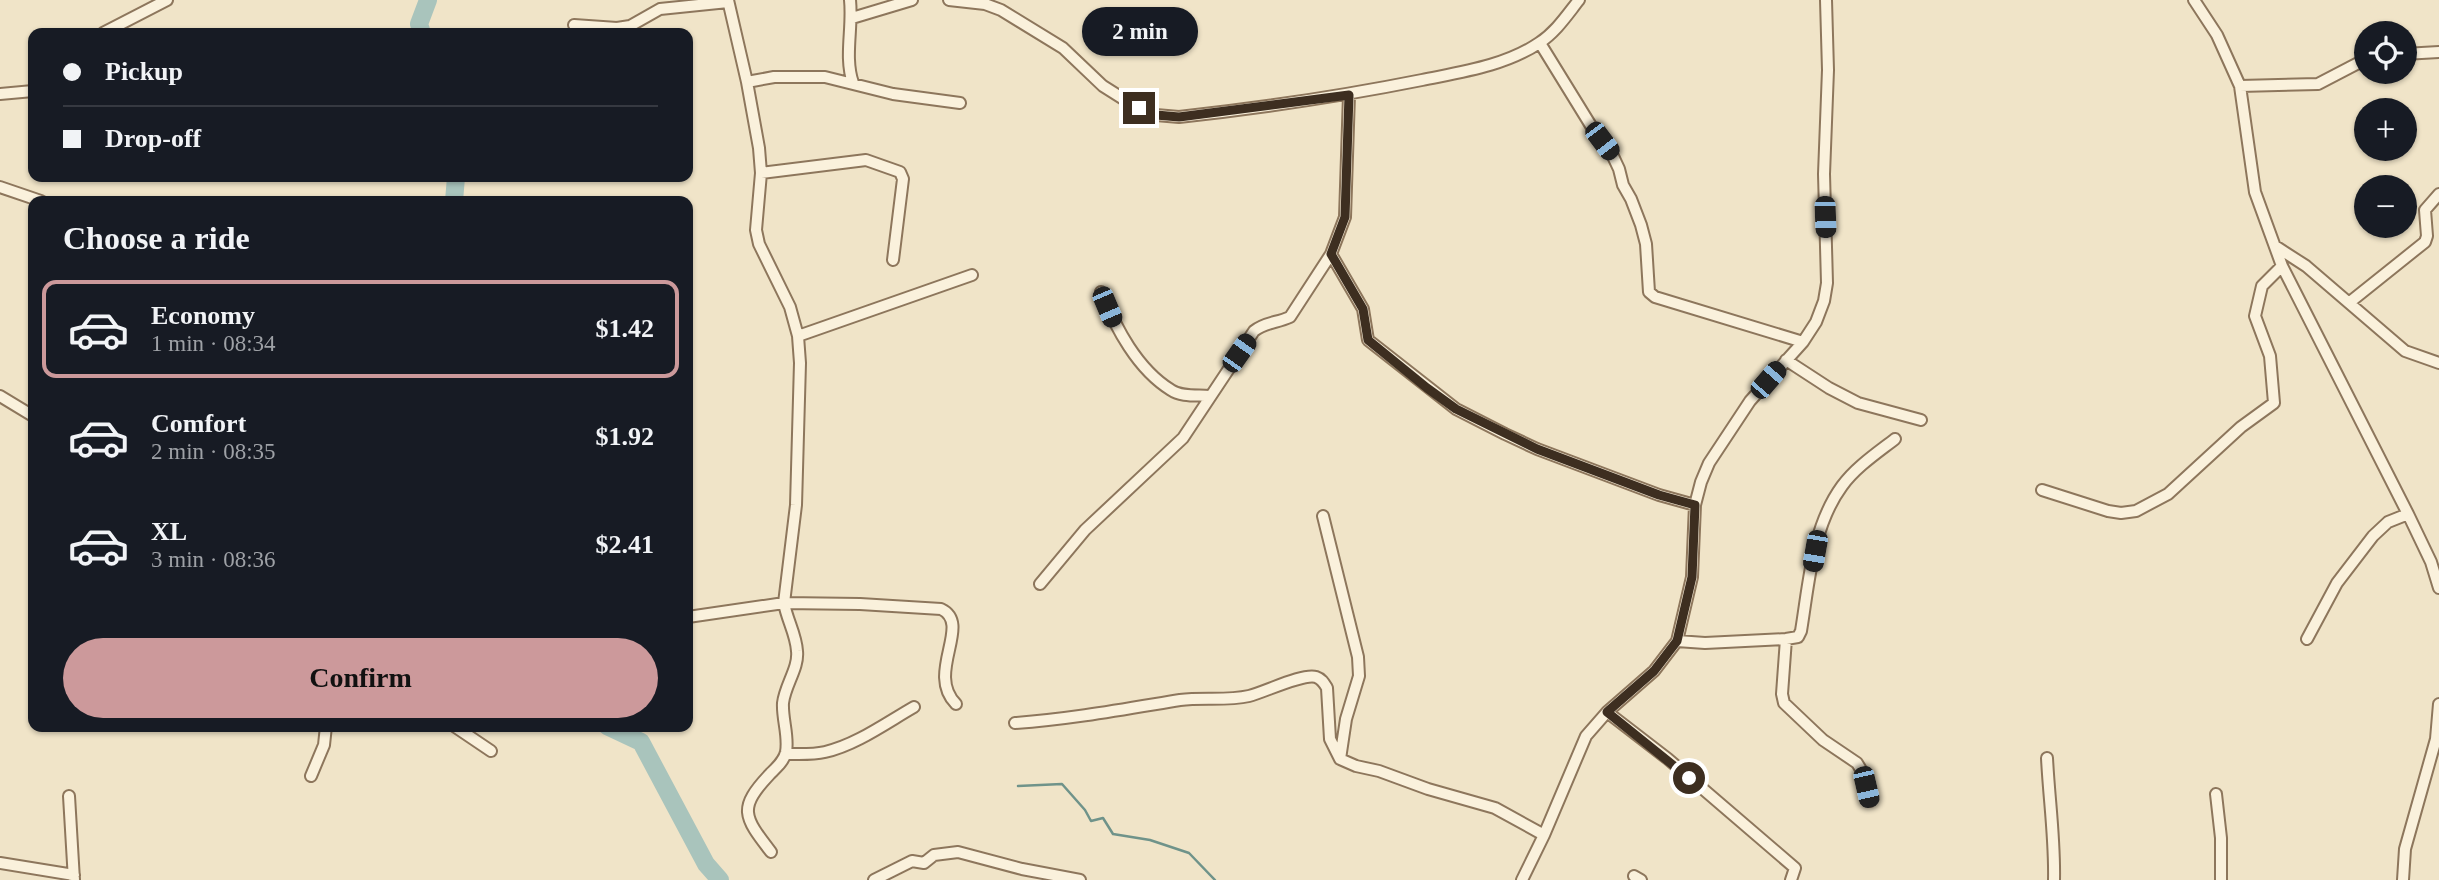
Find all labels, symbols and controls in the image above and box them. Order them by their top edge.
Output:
callout: 2 min [1081,7,1197,56]
text: 2 min [1112,19,1168,44]
map controls [2354,21,2417,238]
button: locate [2354,21,2417,84]
text: Pickup [105,57,183,86]
route end [1123,92,1155,124]
button: + [2354,98,2417,161]
car [1581,118,1624,164]
text: Drop-off [105,124,201,153]
button: − [2354,175,2417,238]
car [1814,196,1837,238]
text: Choose a ride [63,220,250,256]
car [1090,284,1125,330]
icon: car [67,298,130,361]
text: Economy [151,301,255,330]
text: $1.42 [596,314,654,343]
car [1219,330,1260,376]
text: 1 min · 08:34 [151,331,276,356]
car [1747,357,1790,403]
icon: car [67,406,130,469]
text: Comfort [151,409,246,438]
text: $1.92 [596,422,654,451]
text: 2 min · 08:35 [151,439,276,464]
icon: car [67,514,130,577]
text: XL [151,517,187,546]
car [1802,528,1829,574]
text: $2.41 [596,530,654,559]
text: 3 min · 08:36 [151,547,276,572]
button: Confirm [63,638,658,718]
route start [1673,762,1705,794]
car [1852,764,1881,810]

